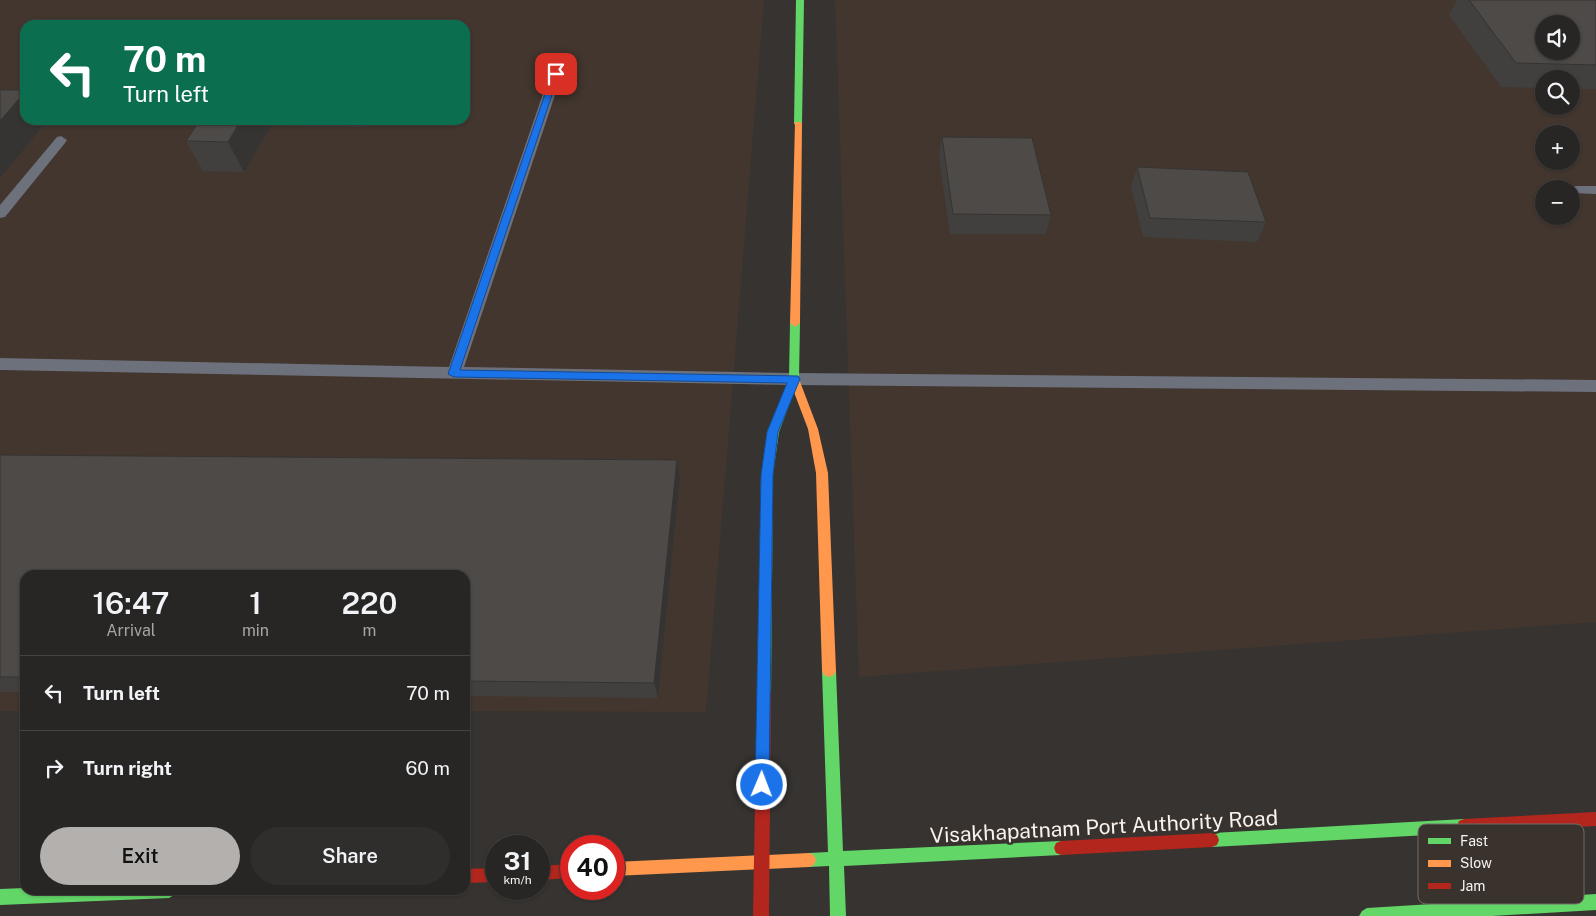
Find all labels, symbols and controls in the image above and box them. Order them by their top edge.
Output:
map controls [1535,15,1580,225]
button: sound [1535,15,1580,60]
text: 70 m [123,39,206,80]
icon: left [40,40,105,105]
pin [535,53,577,95]
icon: arrive [542,60,570,88]
button: search [1535,70,1580,115]
text: Turn left [123,81,209,107]
button: + [1535,125,1580,170]
button: − [1535,180,1580,225]
text: 16:47 [92,585,169,621]
text: 1 [249,585,262,621]
text: 220 [342,585,397,621]
text: Arrival [106,621,156,640]
text: min [242,621,269,640]
text: m [363,621,376,640]
icon: left [40,679,68,707]
text: Turn left [83,682,160,704]
text: 70 m [406,682,450,704]
icon: right [40,754,68,782]
text: Turn right [83,757,172,779]
text: 60 m [406,757,450,779]
position arrow [735,758,787,810]
street label: Visakhapatnam Port Authority Road [929,805,1279,848]
legend [1418,824,1584,904]
button: Exit [40,827,240,885]
button: Share [250,827,450,885]
text: Fast [1460,833,1488,849]
speed limit sign: 40 [560,835,625,900]
text: 31 [504,846,531,876]
text: Slow [1460,855,1492,871]
text: km/h [503,873,532,887]
text: Jam [1460,878,1485,894]

